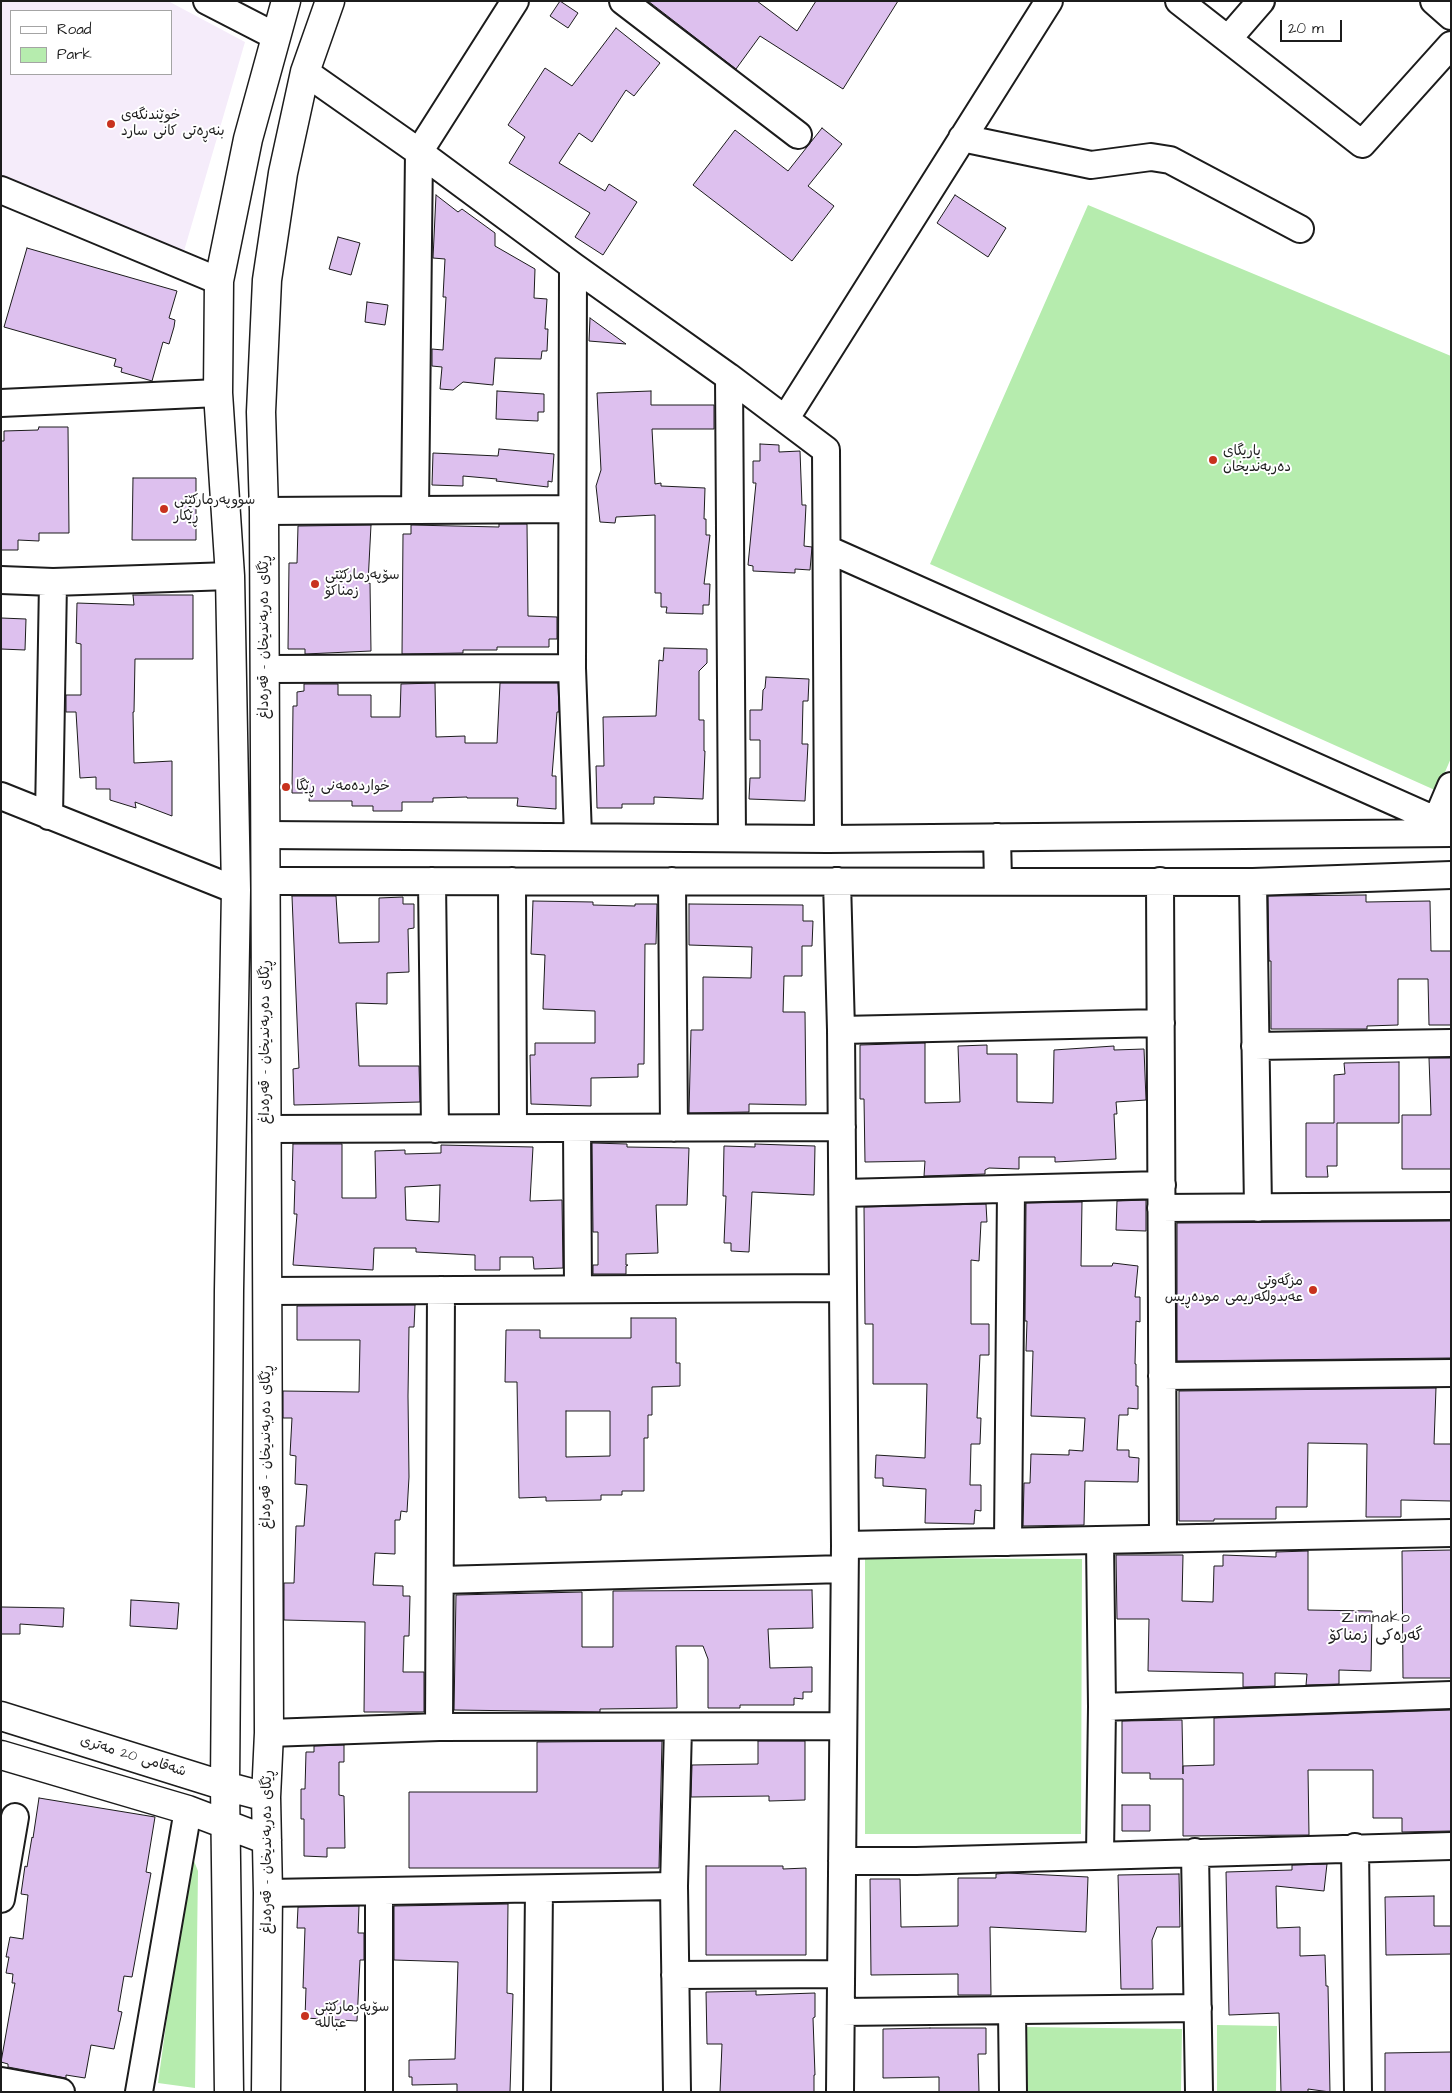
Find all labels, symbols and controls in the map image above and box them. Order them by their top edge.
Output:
legend [10,10,172,75]
scale bar [1282,10,1344,42]
text: 20 m [1288,18,1324,39]
text: Road [57,19,91,40]
text: Park [57,44,92,65]
place label: خوێندنگەی بنەڕەتی کانی سارد [121,108,225,140]
marker: خوێندنگەی بنەڕەتی کانی سارد [105,118,117,130]
place label: یاریگاى ده‌ربه‌ندیخان [1223,444,1291,477]
marker: یاریگاى ده‌ربه‌ندیخان [1207,454,1219,466]
place label: سووپەرمارکێتی ڕێکار [174,493,255,526]
marker: سووپەرمارکێتی ڕێکار [158,503,170,515]
street label: ڕێگای دەربەندیخان - قەرەداغ [257,555,273,719]
place label: سۆپەرمارکێتی زمناکۆ [325,568,400,600]
marker: سۆپەرمارکێتی زمناکۆ [309,578,321,590]
place label: خواردەمەنی ڕێگا [296,779,390,795]
marker: خواردەمەنی ڕێگا [280,781,292,793]
street label: ڕێگای دەربەندیخان - قەرەداغ [258,960,274,1124]
place label: مزگەوتی عەبدولکەریمی مودەڕیس [1165,1274,1303,1306]
marker: مزگەوتی عەبدولکەریمی مودەڕیس [1307,1284,1319,1296]
street label: ڕێگای دەربەندیخان - قەرەداغ [259,1365,275,1529]
district label: Zimnako گەرەکی زمناکۆ [1330,1609,1422,1647]
street label: شەقامی 20 مەتری [78,1733,188,1781]
street label: ڕێگای دەربەندیخان - قەرەداغ [260,1770,276,1934]
place label: سۆپه‌رماركێتى عبالله [315,2000,389,2032]
marker: سۆپه‌رماركێتى عبالله [299,2010,311,2022]

